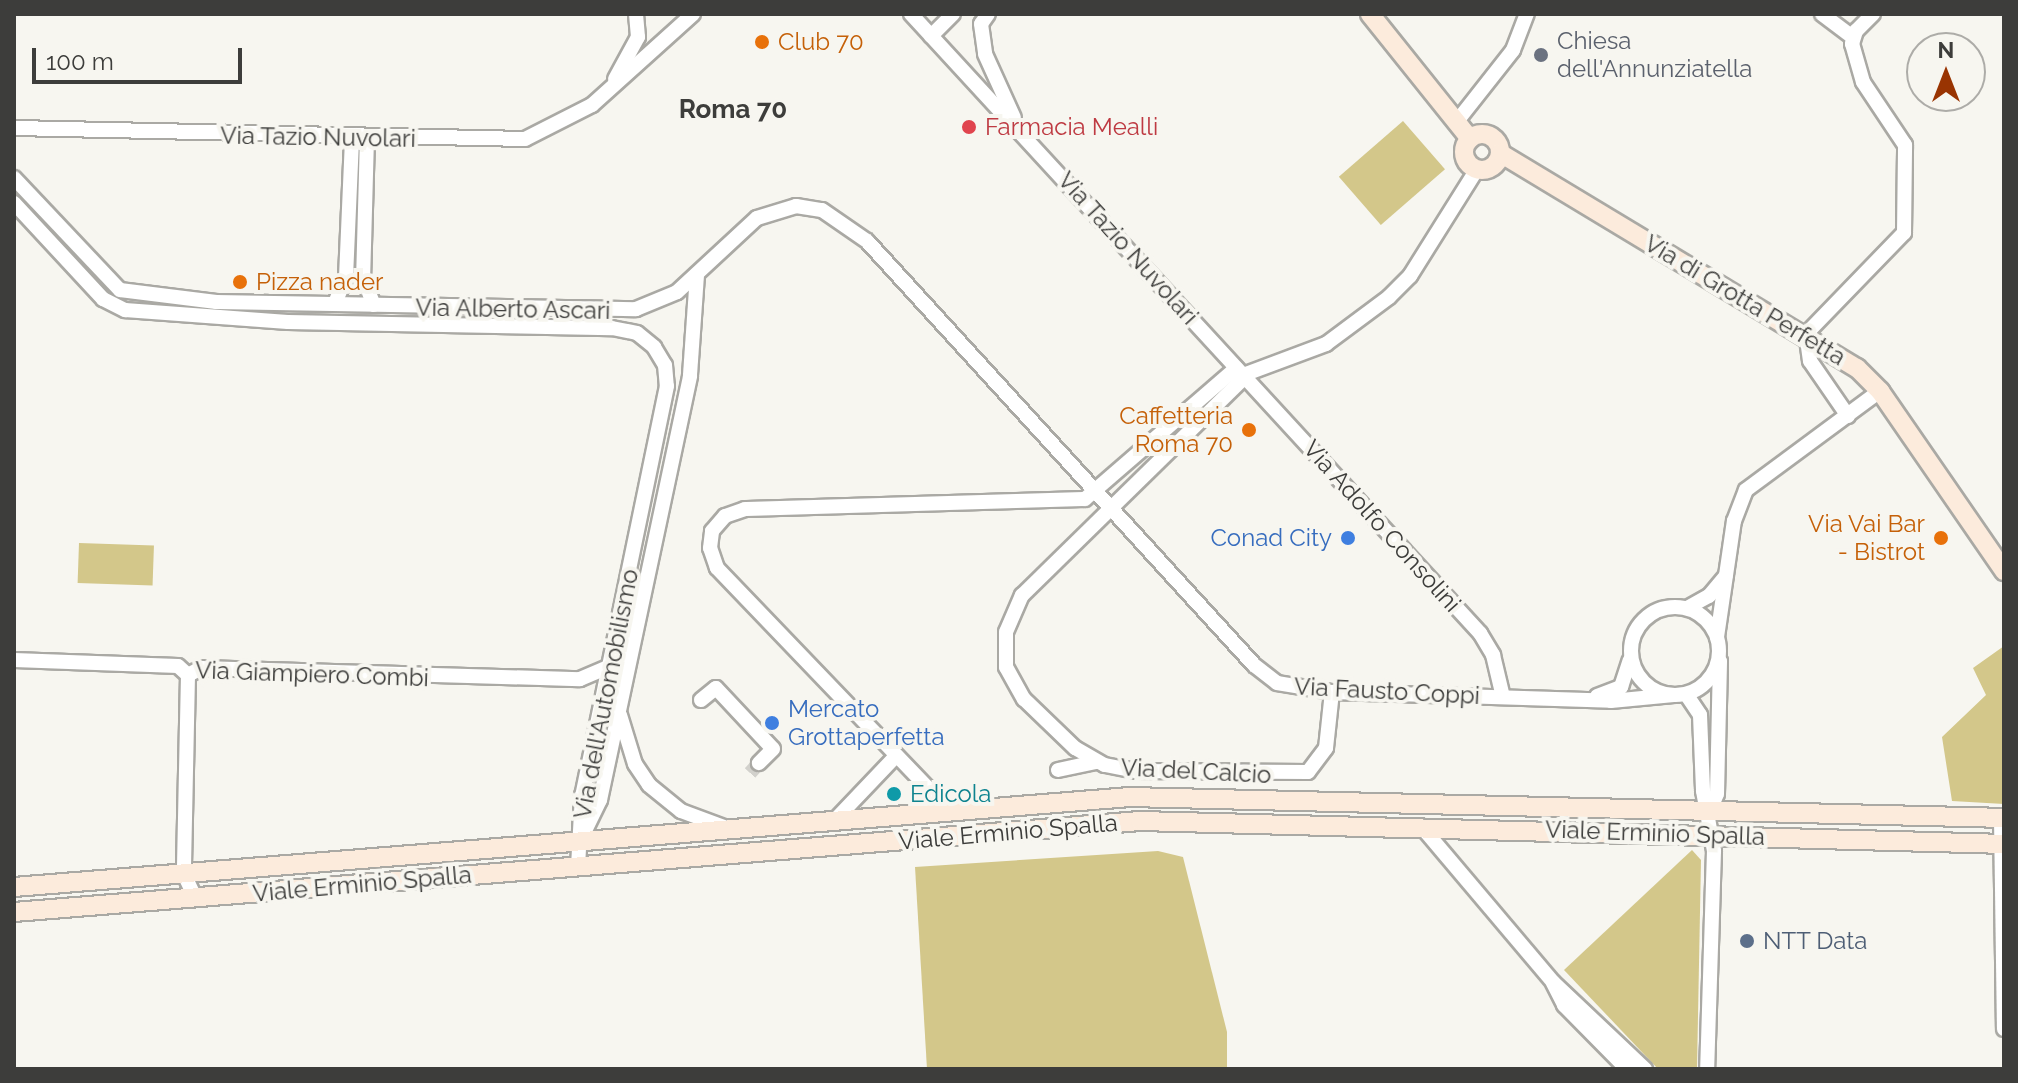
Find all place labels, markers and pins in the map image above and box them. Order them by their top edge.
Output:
place label: Chiesa dell'Annunziatella [1557,27,1752,83]
place label: Club 70 [778,28,864,56]
marker: Club 70 [753,33,771,51]
marker: Chiesa dell'Annunziatella [1532,46,1550,64]
place label: Farmacia Mealli [985,113,1158,141]
marker: Farmacia Mealli [960,118,978,136]
place label: Pizza nader [256,268,383,296]
marker: Pizza nader [231,273,249,291]
place label: Caffetteria Roma 70 [1119,402,1233,458]
marker: Caffetteria Roma 70 [1240,421,1258,439]
place label: Via Vai Bar - Bistrot [1807,510,1925,566]
place label: Conad City [1210,524,1332,552]
marker: Conad City [1339,529,1357,547]
marker: Via Vai Bar - Bistrot [1932,529,1950,547]
place label: Mercato Grottaperfetta [788,695,944,751]
marker: Mercato Grottaperfetta [763,714,781,732]
place label: Edicola [910,780,991,808]
marker: Edicola [885,785,903,803]
place label: NTT Data [1763,927,1868,955]
marker: NTT Data [1738,932,1756,950]

